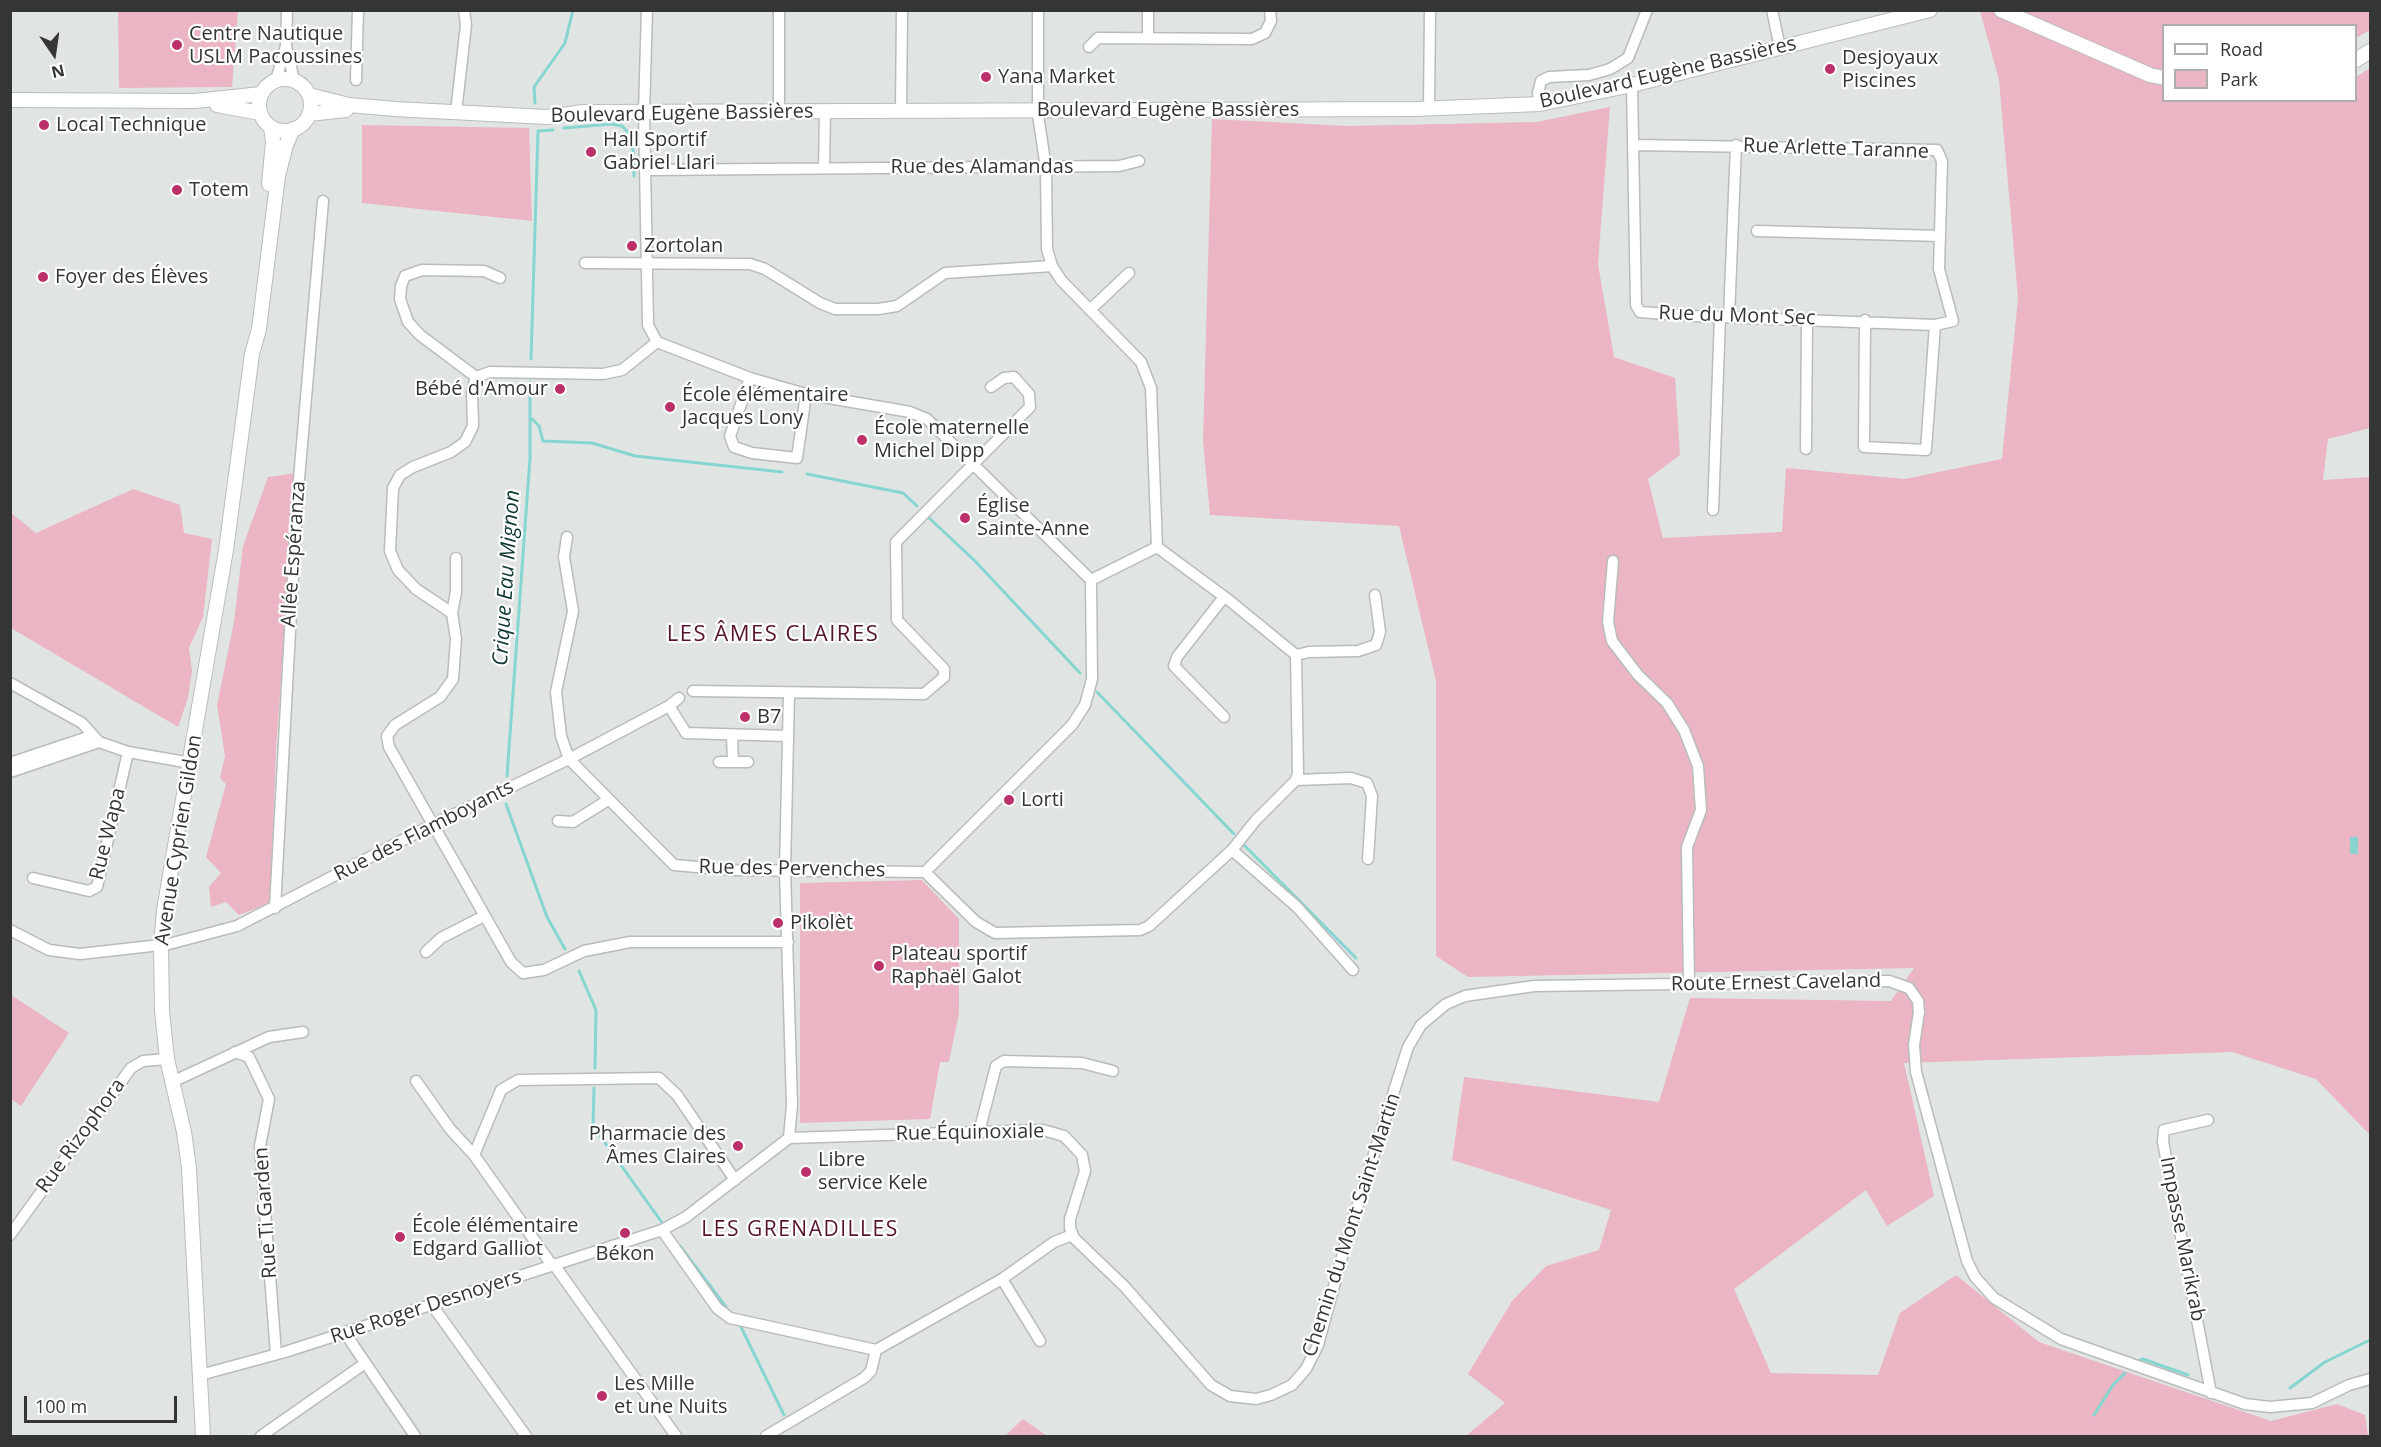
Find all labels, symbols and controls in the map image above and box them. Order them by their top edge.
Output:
place label: Centre Nautique USLM Pacoussines [189,22,362,69]
north arrow [24,24,84,84]
legend [2162,24,2357,102]
street label: Boulevard Eugène Bassières [1537,32,1799,114]
text: Road [2220,37,2263,61]
marker: Centre Nautique USLM Pacoussines [170,38,184,52]
place label: Desjoyaux Piscines [1842,46,1938,93]
text: N [49,59,67,84]
marker: Desjoyaux Piscines [1823,62,1837,76]
place label: Yana Market [998,65,1115,89]
text: Park [2220,67,2258,91]
marker: Yana Market [979,70,993,84]
street label: Boulevard Eugène Bassières [1037,98,1299,122]
street label: Boulevard Eugène Bassières [550,100,814,128]
place label: Local Technique [56,113,207,137]
marker: Local Technique [37,118,51,132]
place label: Hall Sportif Gabriel Llari [603,128,715,175]
street label: Rue Arlette Taranne [1743,134,1929,164]
marker: Hall Sportif Gabriel Llari [584,145,598,159]
street label: Rue des Alamandas [891,155,1073,179]
place label: Totem [189,178,249,202]
marker: Totem [170,183,184,197]
place label: Zortolan [644,234,723,258]
marker: Zortolan [625,239,639,253]
place label: Foyer des Élèves [55,265,208,289]
marker: Foyer des Élèves [36,270,50,284]
street label: Rue du Mont Sec [1658,301,1816,331]
place label: Bébé d'Amour [415,377,548,401]
marker: Bébé d'Amour [553,382,567,396]
place label: École élémentaire Jacques Lony [682,383,848,430]
marker: École élémentaire Jacques Lony [663,400,677,414]
place label: École maternelle Michel Dipp [874,416,1029,463]
marker: École maternelle Michel Dipp [855,433,869,447]
street label: Allée Espéranza [277,480,311,628]
water label: Crique Eau Mignon [488,489,526,667]
place label: Église Sainte-Anne [977,494,1090,541]
marker: Église Sainte-Anne [958,511,972,525]
district label: LES ÂMES CLAIRES [667,622,879,648]
place label: B7 [757,705,781,729]
marker: B7 [738,710,752,724]
street label: Avenue Cyprien Gildon [151,733,207,947]
street label: Rue des Flamboyants [330,775,518,887]
street label: Rue Wapa [85,786,131,882]
place label: Lorti [1021,788,1064,812]
marker: Lorti [1002,793,1016,807]
street label: Rue des Pervenches [698,855,886,883]
place label: Pikolèt [790,911,853,935]
marker: Pikolèt [771,916,785,930]
place label: Plateau sportif Raphaël Galot [891,942,1027,989]
marker: Plateau sportif Raphaël Galot [872,959,886,973]
street label: Route Ernest Caveland [1671,969,1881,997]
street label: Rue Rizophora [31,1074,131,1198]
street label: Chemin du Mont Saint-Martin [1298,1090,1406,1360]
street label: Rue Équinoxiale [895,1120,1045,1146]
place label: Pharmacie des Âmes Claires [589,1122,726,1169]
marker: Pharmacie des Âmes Claires [731,1139,745,1153]
street label: Rue Ti Garden [249,1146,283,1280]
place label: Libre service Kele [818,1148,928,1195]
street label: Impasse Marikrab [2154,1155,2210,1323]
marker: Libre service Kele [799,1165,813,1179]
place label: École élémentaire Edgard Galliot [412,1214,578,1261]
district label: LES GRENADILLES [701,1217,899,1243]
marker: Békon [618,1226,632,1240]
marker: École élémentaire Edgard Galliot [393,1230,407,1244]
place label: Békon [596,1242,654,1266]
street label: Rue Roger Desnoyers [327,1265,525,1349]
place label: Les Mille et une Nuits [614,1372,728,1419]
scale bar [27,1384,180,1422]
marker: Les Mille et une Nuits [595,1389,609,1403]
text: 100 m [35,1394,87,1418]

